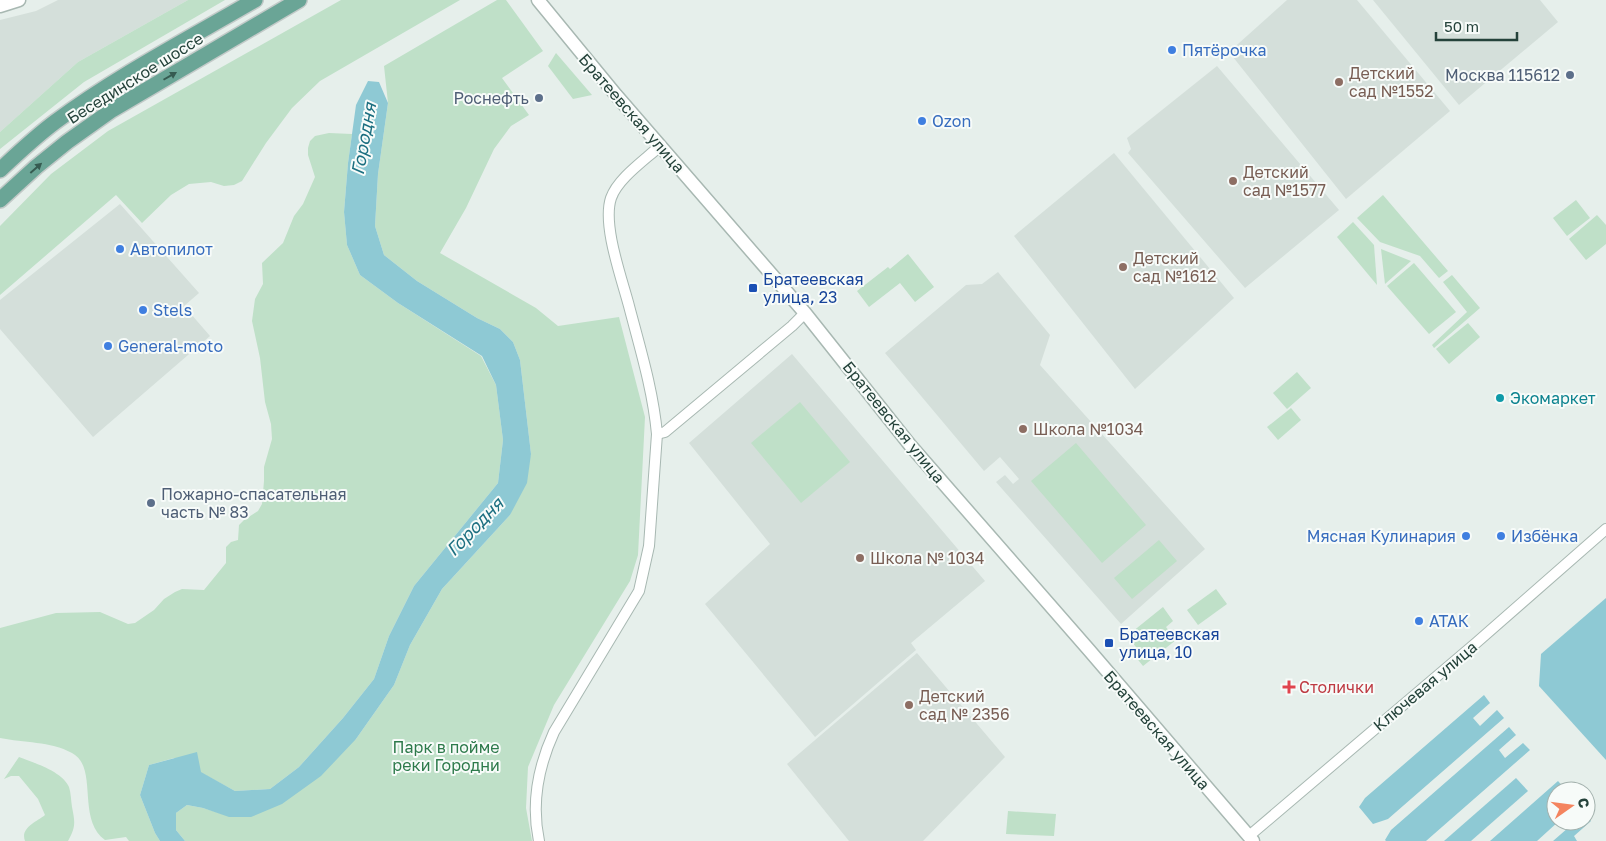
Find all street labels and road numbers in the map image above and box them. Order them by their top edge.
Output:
street label: Бесединское шоссе [63,28,207,128]
street label: Братеевская улица [575,49,689,177]
street label: Братеевская улица [839,357,949,487]
street label: Ключевая улица [1369,637,1481,735]
street label: Братеевская улица [1100,666,1214,794]

